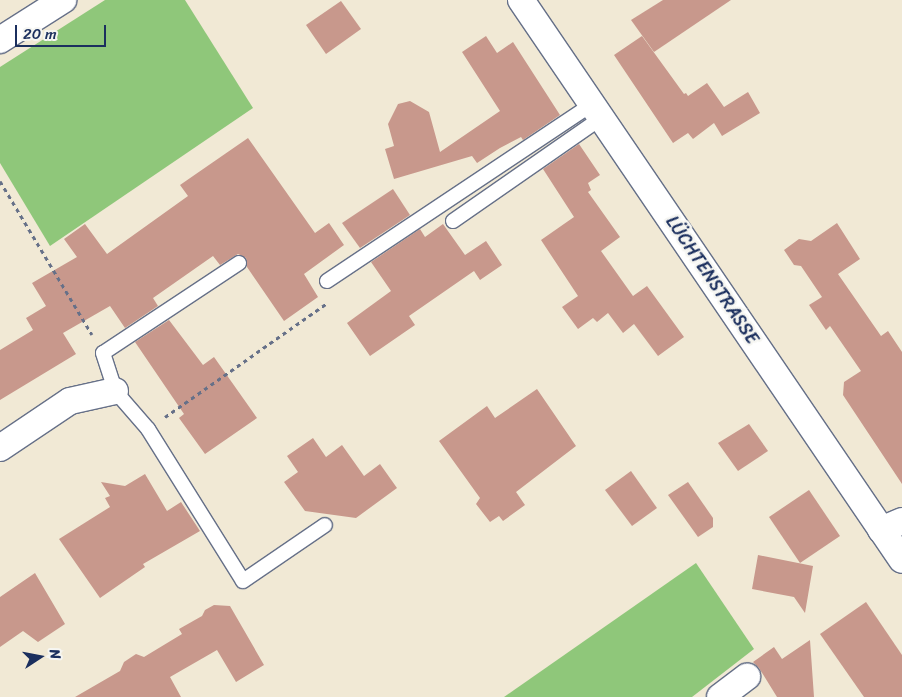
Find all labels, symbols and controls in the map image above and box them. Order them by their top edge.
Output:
scale bar [18,15,109,47]
text: 20 m [23,21,57,47]
street label: LÜCHTENSTRASSE [661,212,763,348]
north arrow [15,632,65,682]
text: N [42,647,68,661]

